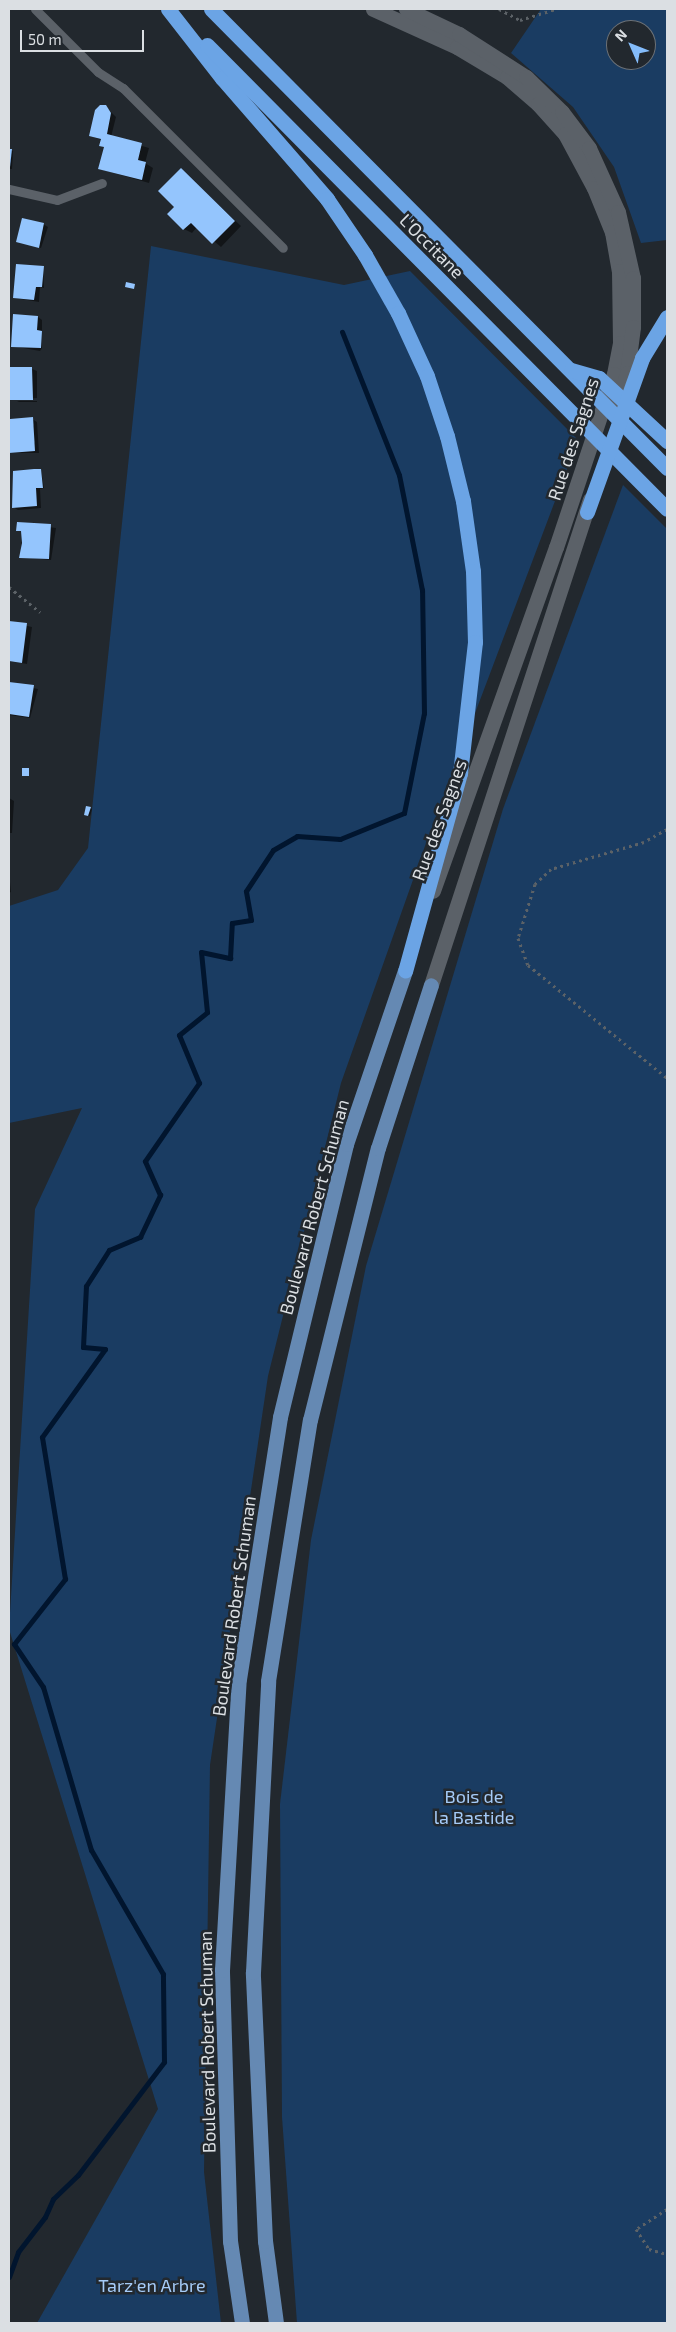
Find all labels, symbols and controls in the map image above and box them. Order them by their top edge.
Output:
scale bar [22,20,146,52]
north arrow [606,20,656,70]
text: N [611,25,630,44]
text: 50 m [28,30,62,48]
street label: L'Occitane [395,209,469,283]
street label: Rue des Sagnes [543,375,603,503]
street label: Rue des Sagnes [407,756,471,884]
street label: Boulevard Robert Schuman [275,1097,353,1317]
street label: Boulevard Robert Schuman [208,1494,260,1718]
park label: Bois de la Bastide [434,1786,514,1828]
street label: Boulevard Robert Schuman [194,1931,220,2153]
park label: Tarz'en Arbre [98,2274,206,2296]

